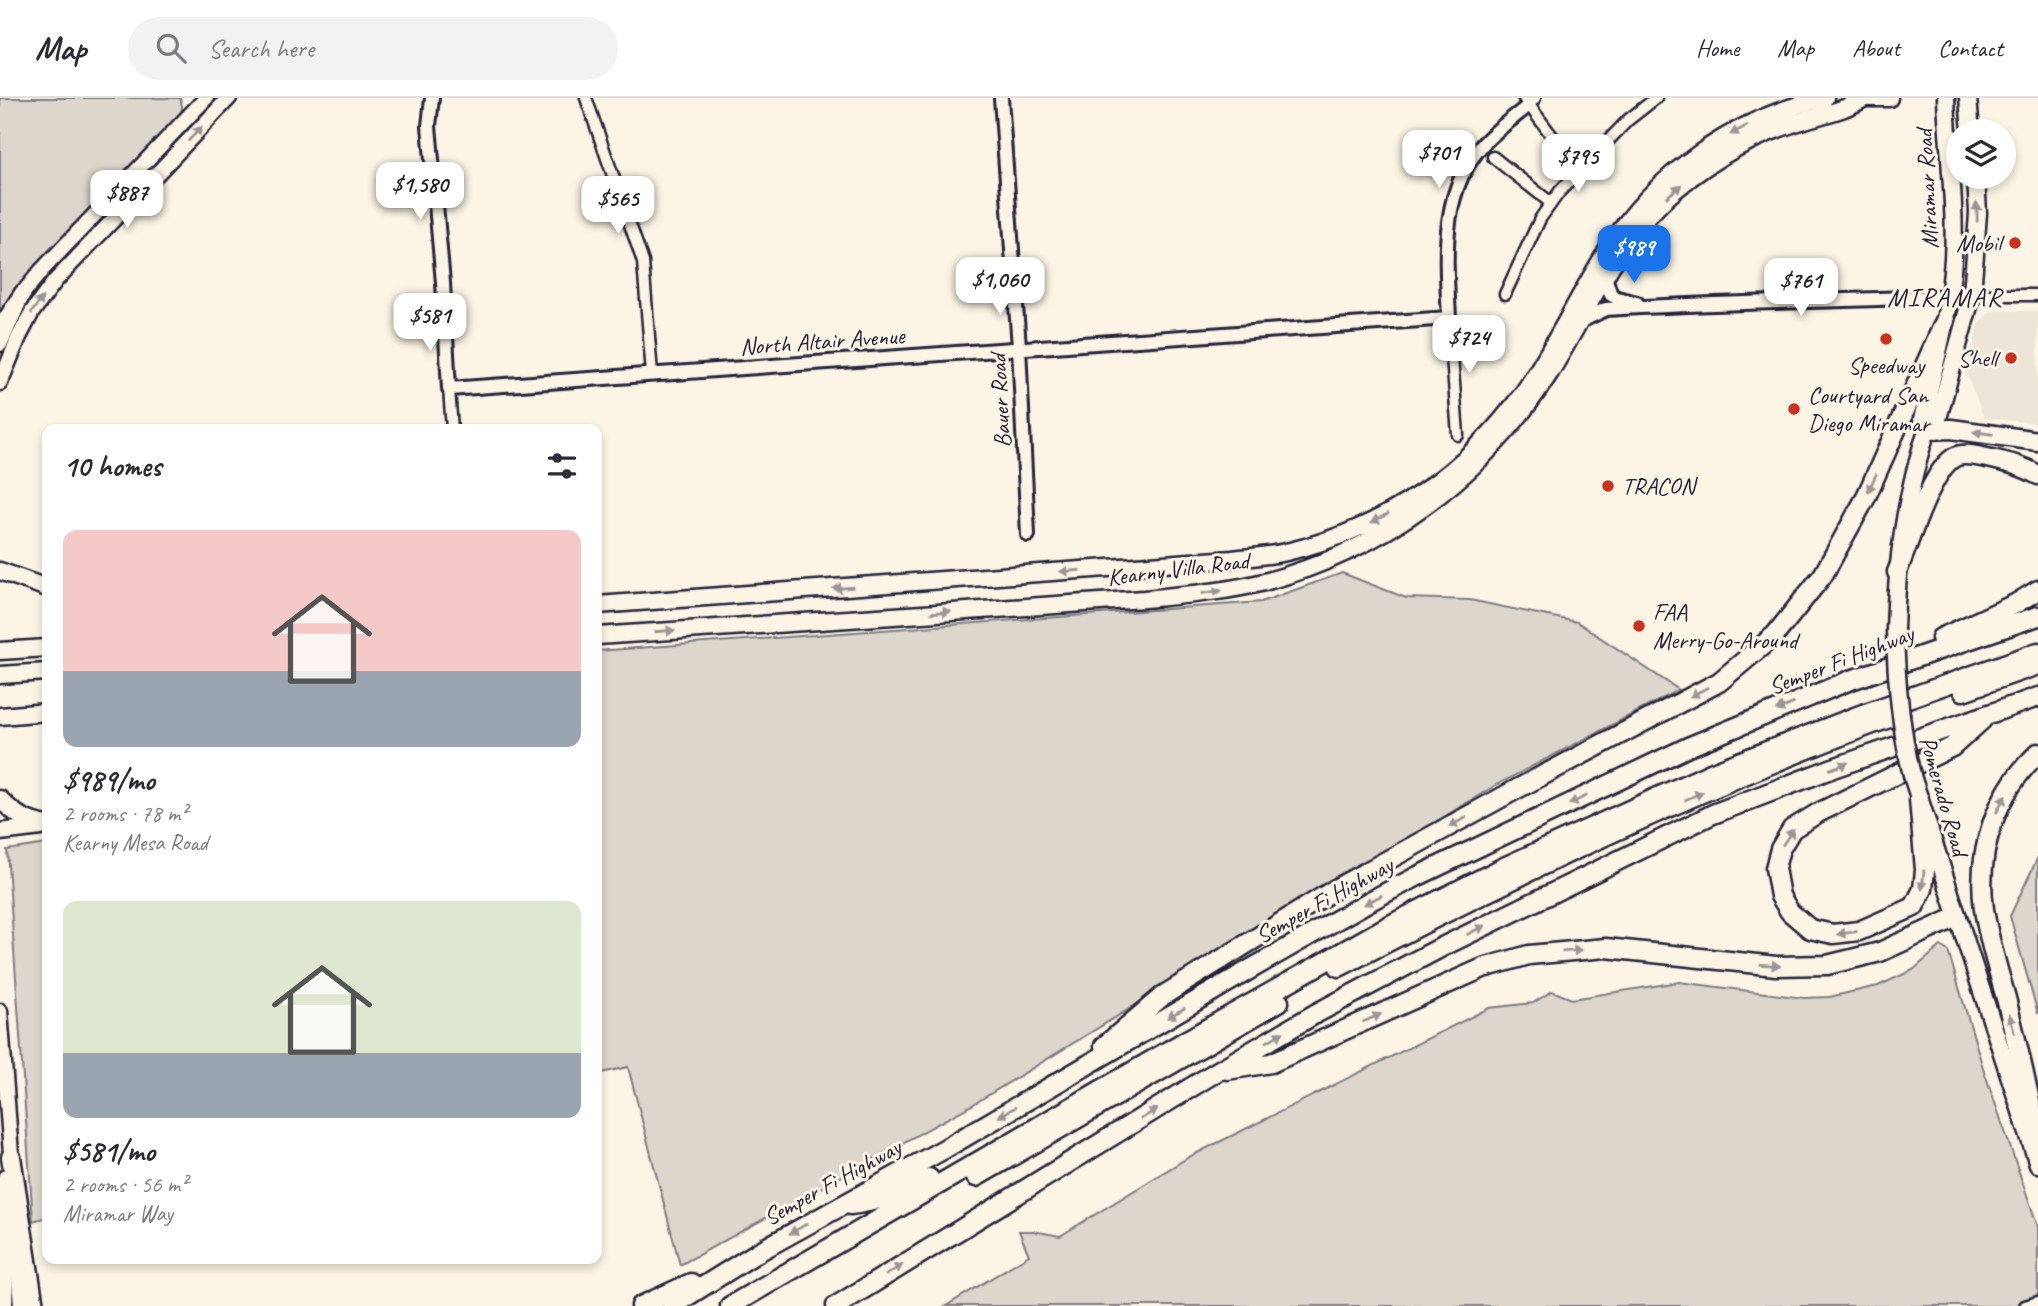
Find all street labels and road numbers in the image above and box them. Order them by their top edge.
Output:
street label: Miramar Road [1909,125,1945,249]
street label: North Altair Avenue [739,320,907,362]
street label: Bauer Road [982,350,1017,449]
street label: Kearny Villa Road [1106,545,1254,593]
street label: Semper Fi Highway [1764,618,1919,701]
street label: Pomerado Road [1913,733,1976,863]
street label: Semper Fi Highway [1250,849,1400,950]
street label: Semper Fi Highway [758,1131,908,1232]

